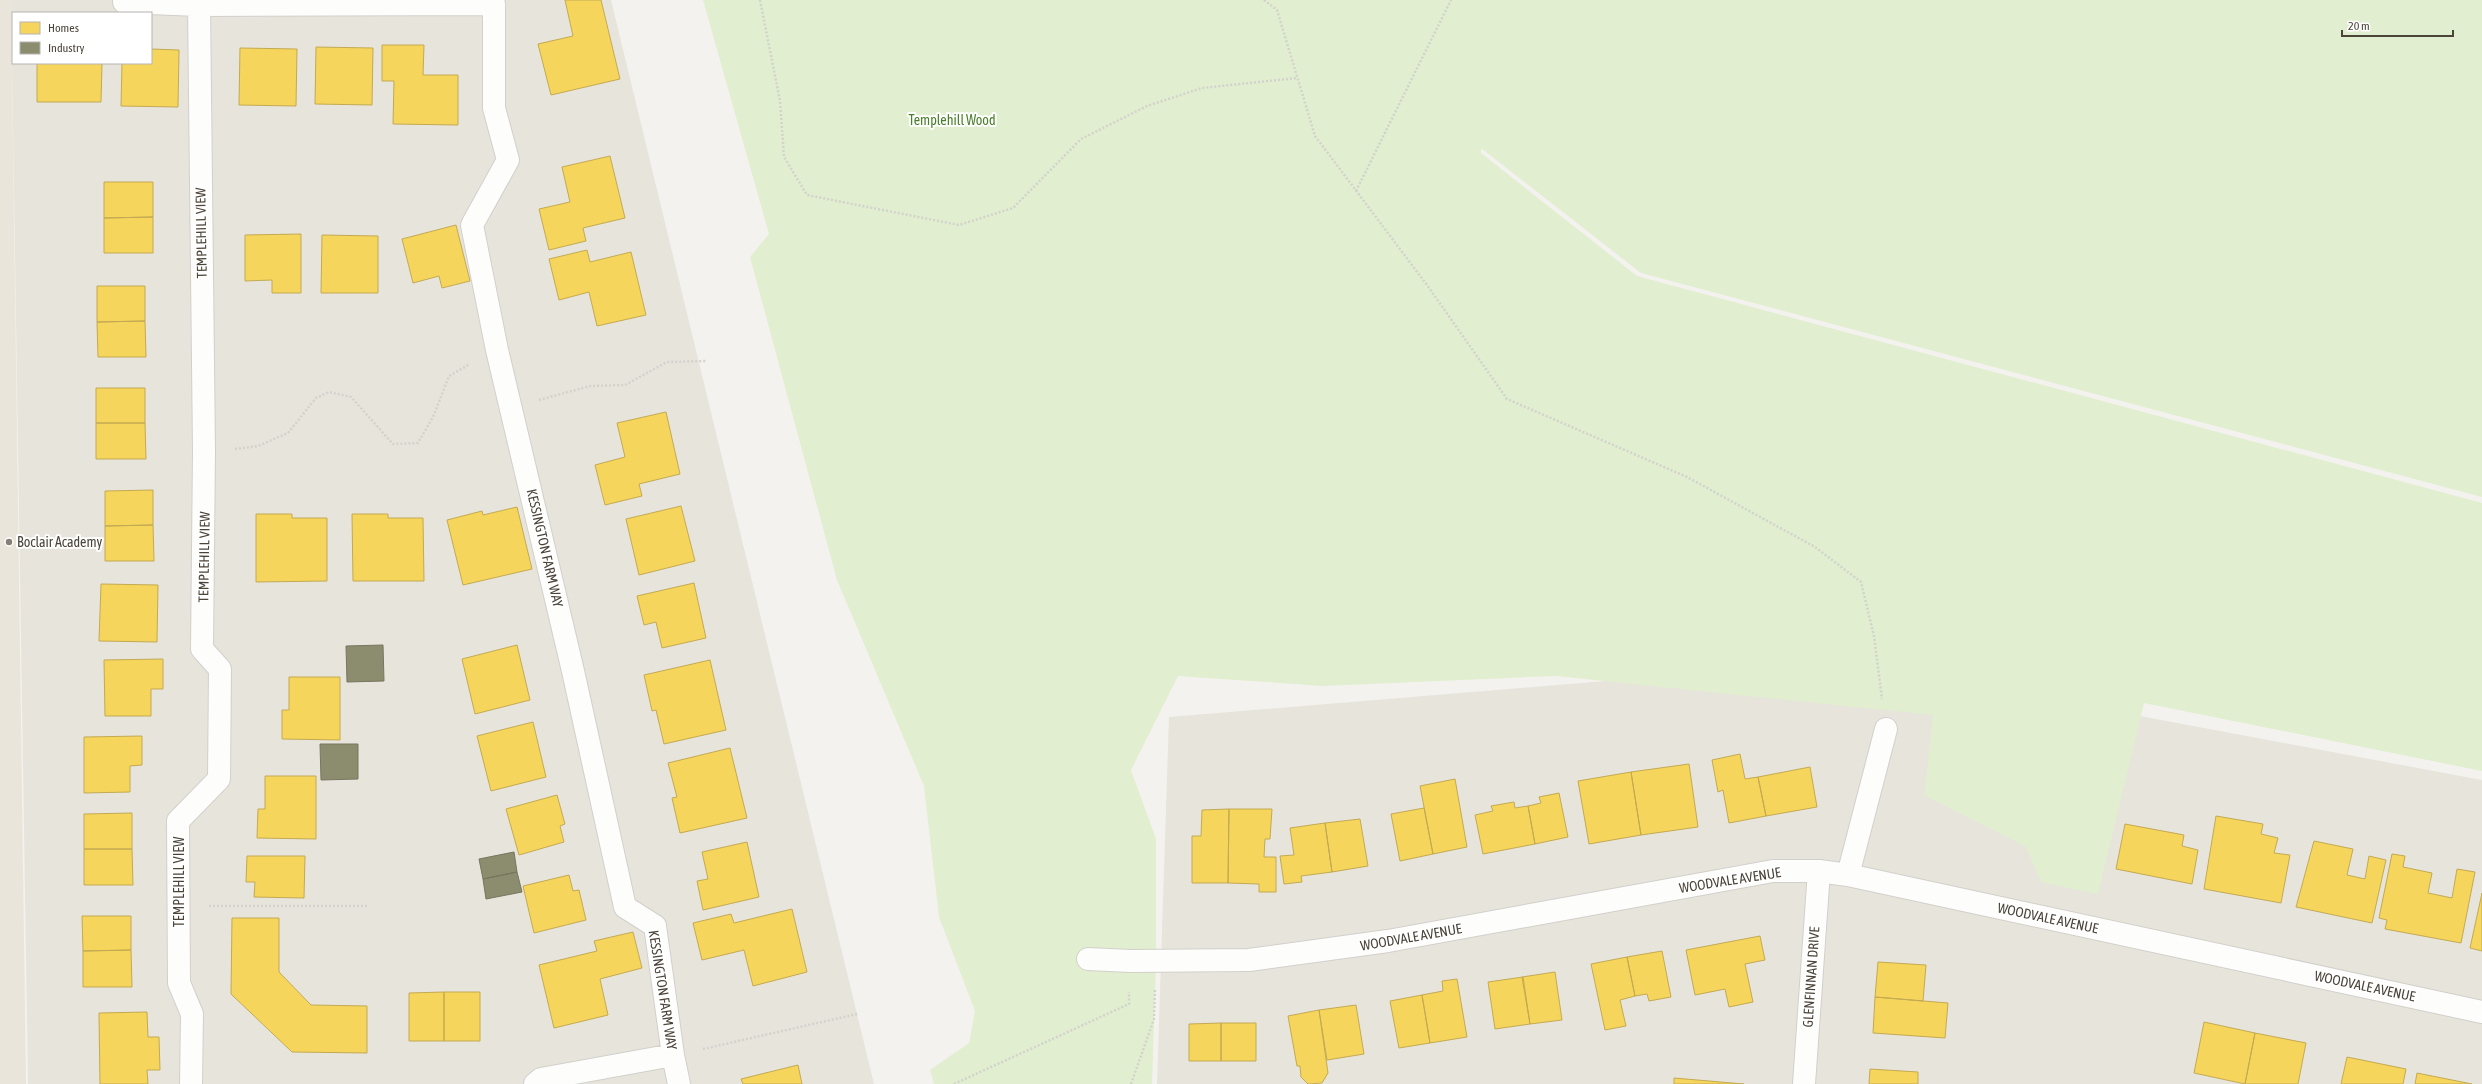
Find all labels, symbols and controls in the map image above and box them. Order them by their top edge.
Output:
legend [12,12,152,64]
scale bar [2342,12,2453,38]
text: 20 m [2348,19,2370,33]
text: Homes [48,21,79,35]
text: Industry [48,41,85,55]
park label: Templehill Wood [908,112,996,128]
street label: TEMPLEHILL VIEW [192,187,210,278]
street label: KESSINGTON FARM WAY [524,487,567,609]
street label: TEMPLEHILL VIEW [195,511,213,602]
place label: Boclair Academy [17,534,103,550]
marker: Boclair Academy [4,537,14,547]
street label: TEMPLEHILL VIEW [171,836,187,927]
street label: WOODVALE AVENUE [1678,864,1782,896]
street label: WOODVALE AVENUE [1996,899,2100,937]
street label: WOODVALE AVENUE [1359,920,1463,954]
street label: GLENFINNAN DRIVE [1799,926,1823,1028]
street label: KESSINGTON FARM WAY [646,929,680,1052]
street label: WOODVALE AVENUE [2313,967,2417,1005]

